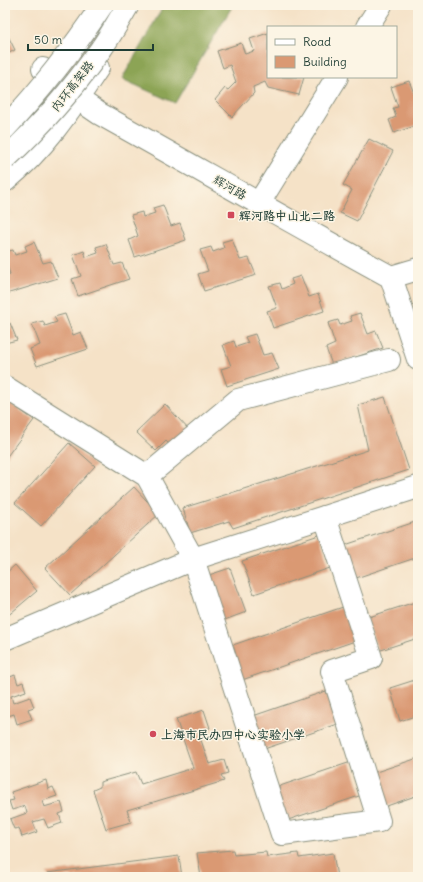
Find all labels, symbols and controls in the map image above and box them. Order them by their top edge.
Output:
scale bar [28,26,153,52]
legend [267,26,397,78]
text: 50 m [34,32,63,47]
text: Road [303,34,331,49]
text: Building [303,54,347,69]
street label: 内环高架路 [48,58,96,114]
street label: 辉河路 [211,172,249,202]
place label: 辉河路中山北二路 [239,208,335,223]
marker: 辉河路中山北二路 [226,210,236,220]
place label: 上海市民办四中心实验小学 [161,727,305,742]
marker: 上海市民办四中心实验小学 [148,729,158,739]

